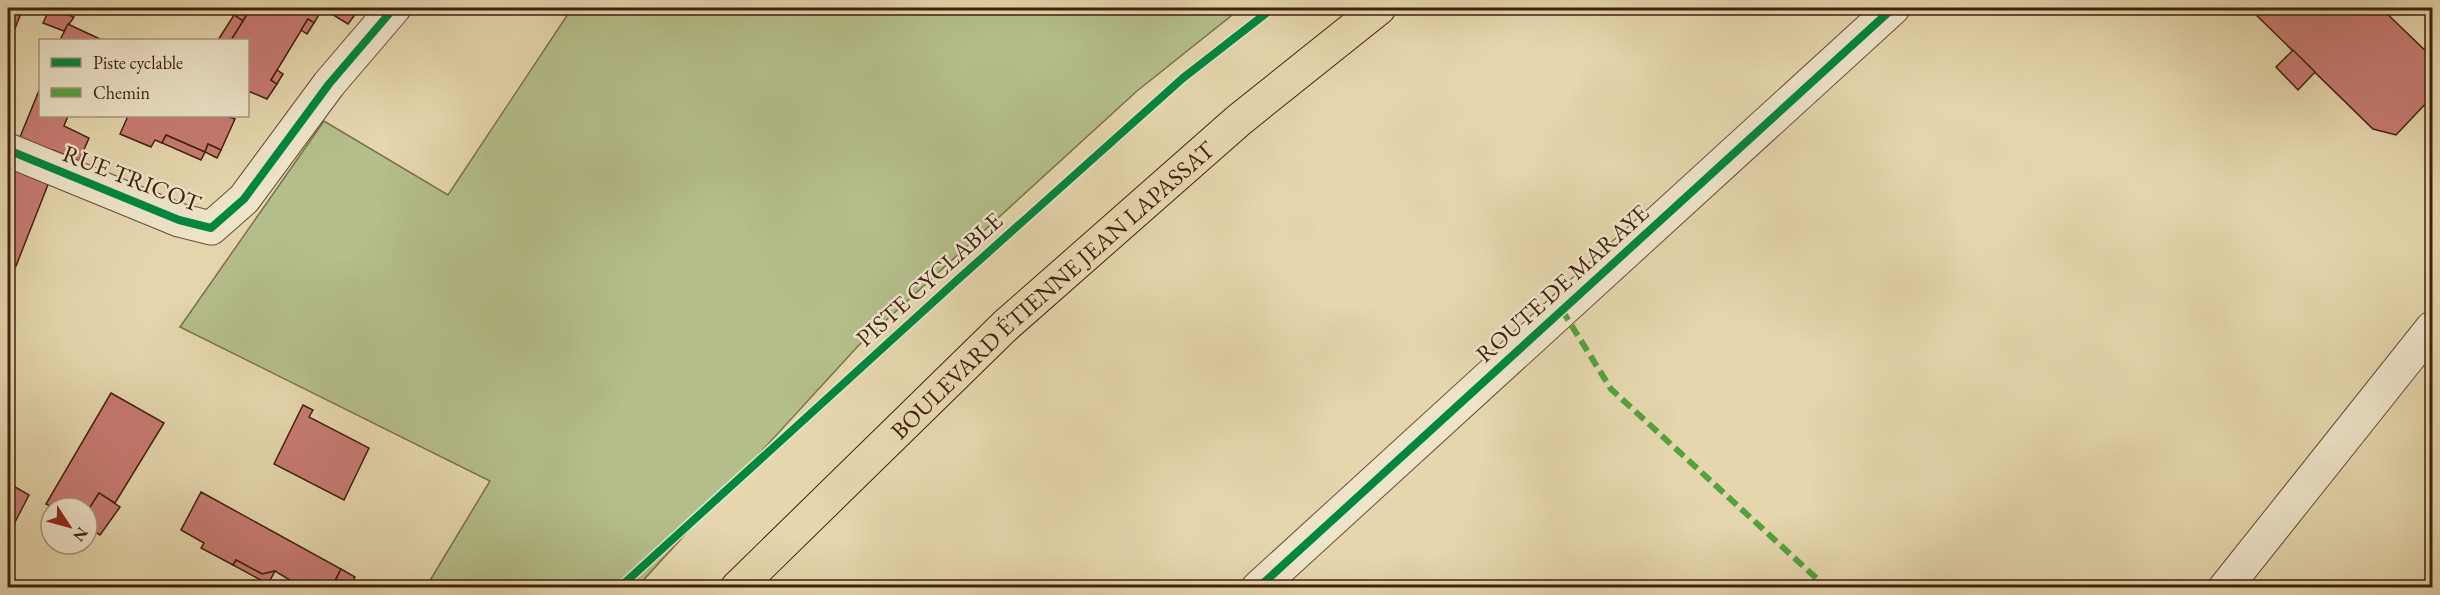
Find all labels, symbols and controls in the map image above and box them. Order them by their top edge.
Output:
legend [39,39,249,117]
text: Piste cyclable [93,51,183,74]
text: Chemin [93,81,150,104]
street label: BOULEVARD ÉTIENNE JEAN LAPASSAT [883,133,1221,445]
street label: RUE TRICOT [59,137,206,219]
street label: ROUTE DE MARAYE [1469,197,1655,369]
street label: PISTE CYCLABLE [849,205,1009,353]
north arrow [39,496,99,556]
text: N [68,523,93,546]

